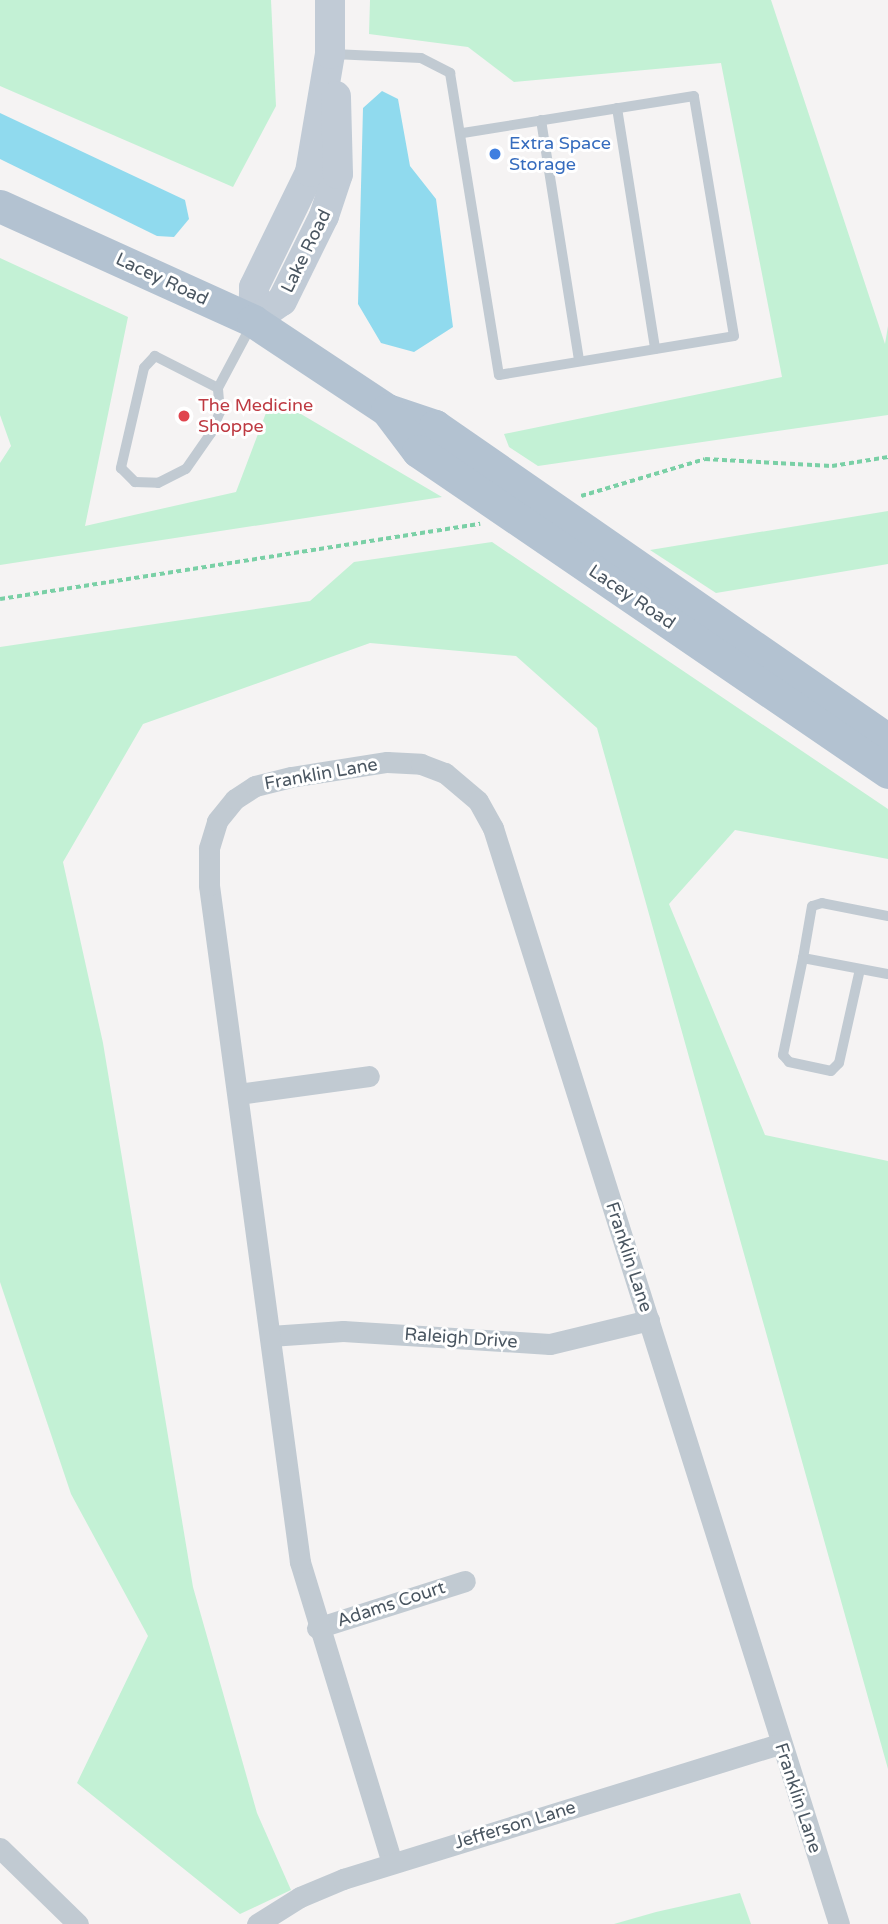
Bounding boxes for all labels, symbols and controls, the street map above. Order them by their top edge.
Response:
place label: Extra Space Storage [509,133,611,176]
marker: Extra Space Storage [487,146,503,162]
street label: Lake Road [277,206,335,296]
street label: Lacey Road [112,248,212,310]
place label: The Medicine Shoppe [198,395,313,438]
marker: The Medicine Shoppe [176,408,192,424]
street label: Lacey Road [585,560,679,634]
street label: Franklin Lane [263,753,379,795]
street label: Franklin Lane [601,1199,657,1315]
street label: Raleigh Drive [404,1323,518,1353]
street label: Adams Court [334,1576,448,1632]
street label: Franklin Lane [770,1740,826,1856]
street label: Jefferson Lane [452,1796,578,1854]

